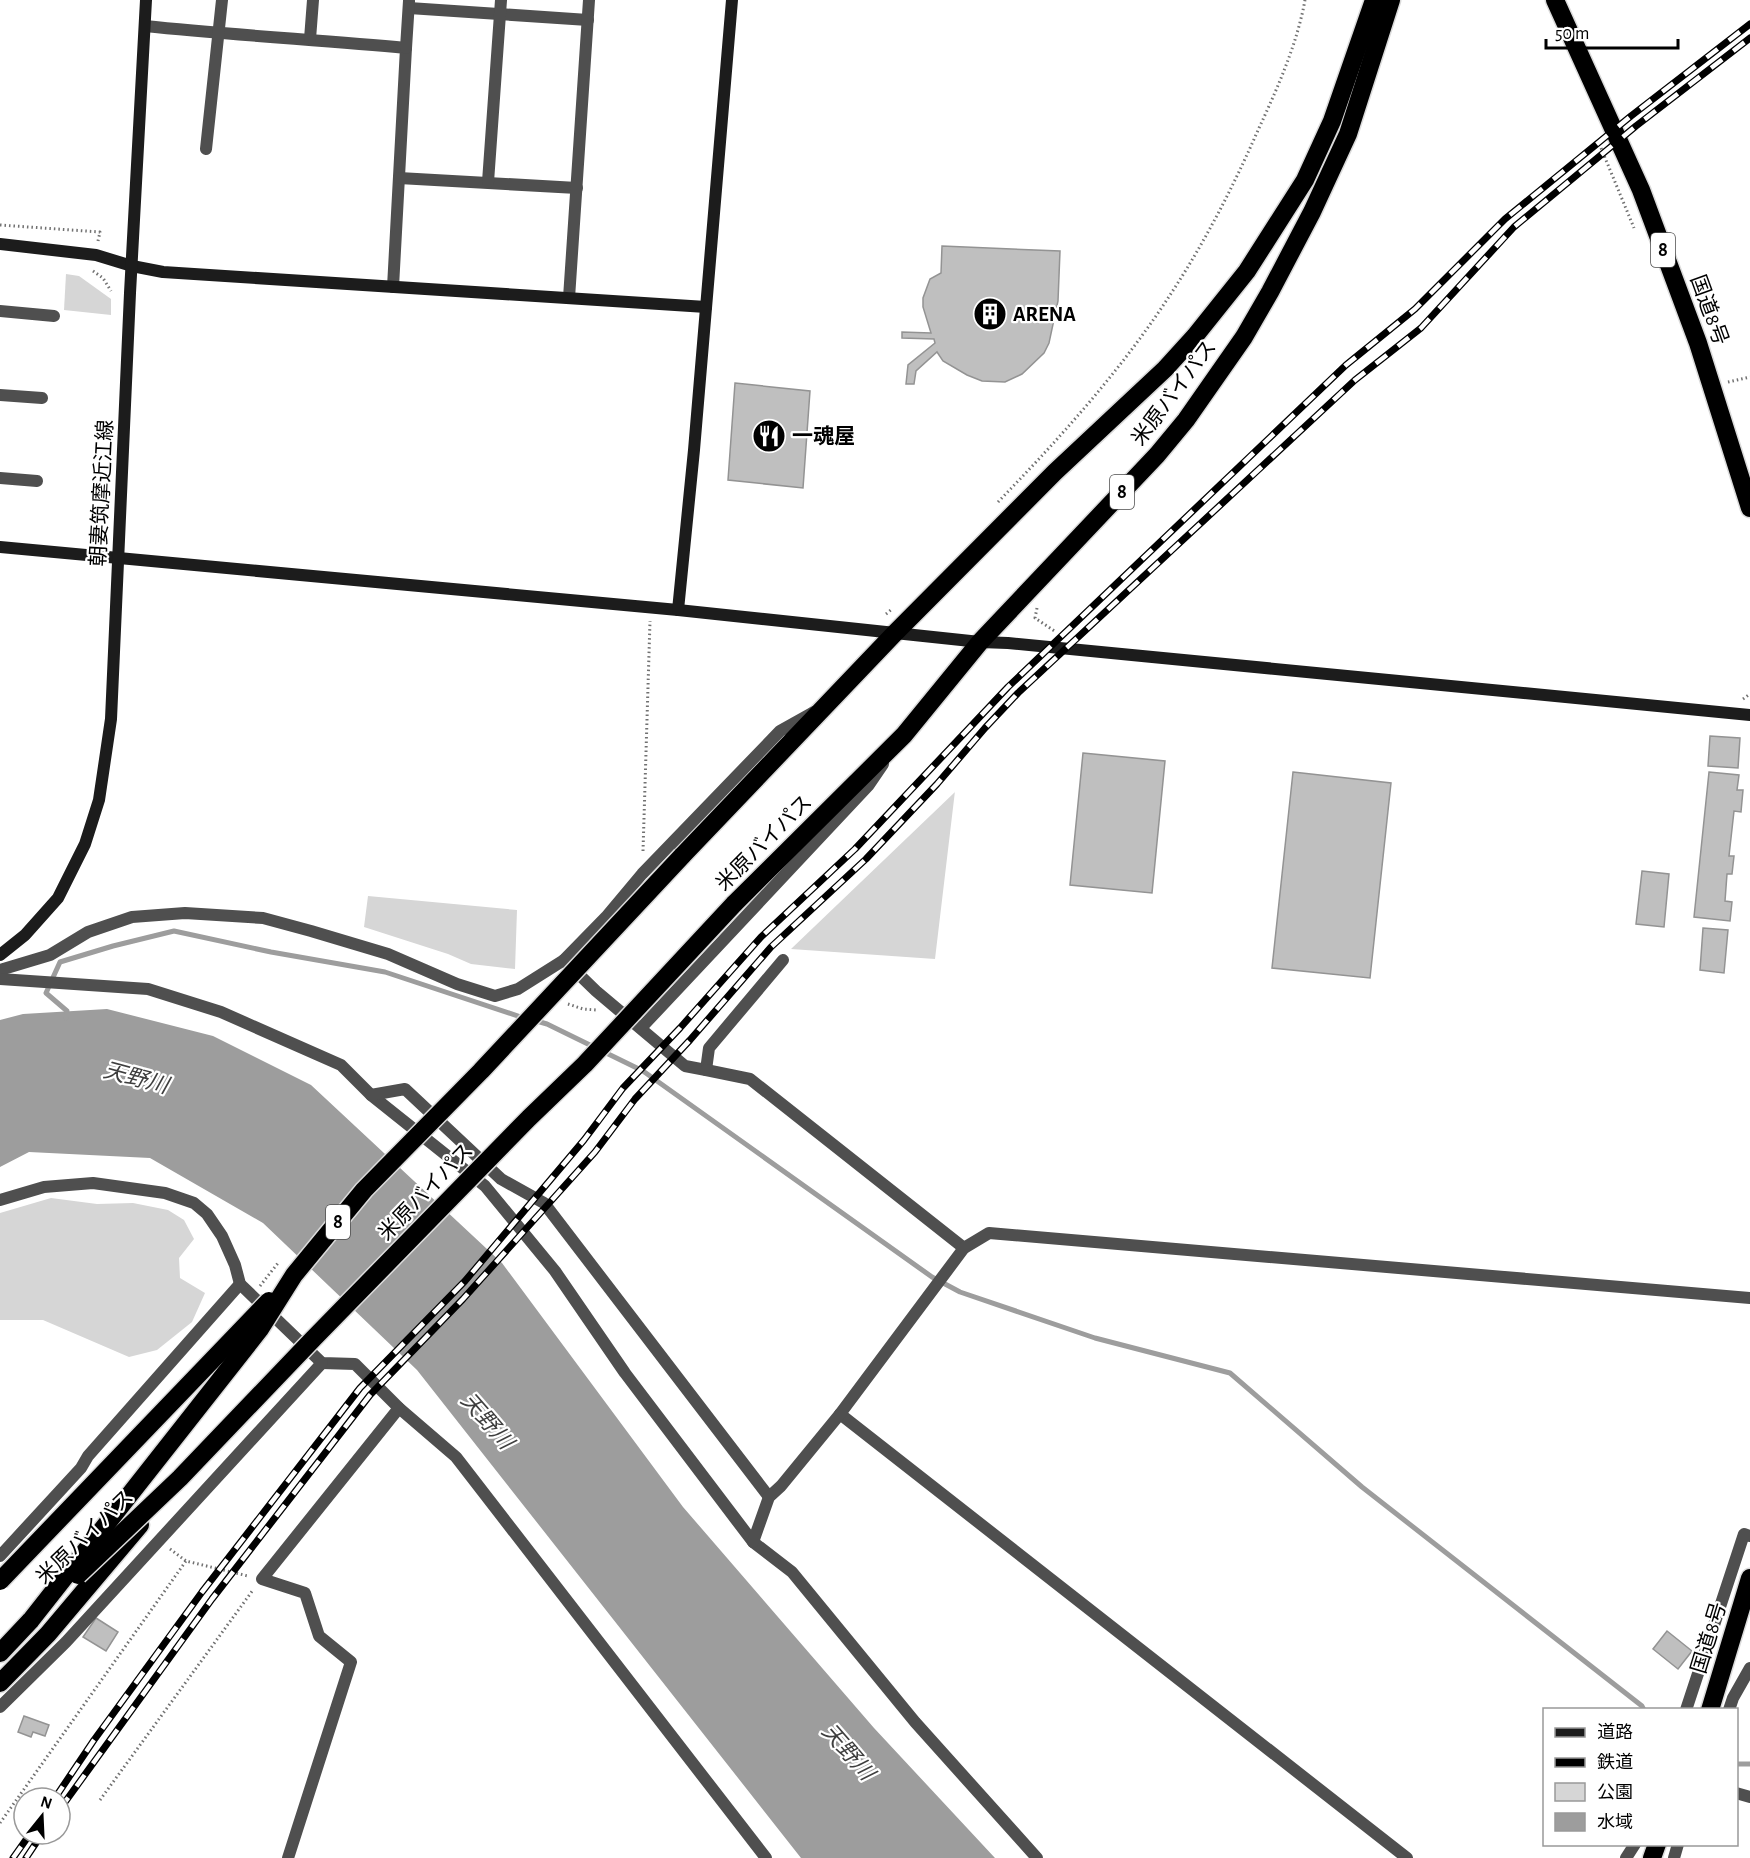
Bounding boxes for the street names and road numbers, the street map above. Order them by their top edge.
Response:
road number: 8 [1651,233,1675,267]
street label: 国道8号 [1687,272,1732,348]
street label: 米原バイパス [1127,336,1220,449]
street label: 朝妻筑摩近江線 [87,419,116,567]
road number: 8 [1110,475,1134,509]
street label: 米原バイパス [711,790,816,895]
street label: 米原バイパス [374,1139,477,1244]
road number: 8 [326,1205,350,1239]
street label: 米原バイパス [32,1485,137,1588]
street label: 国道8号 [1687,1600,1730,1676]

